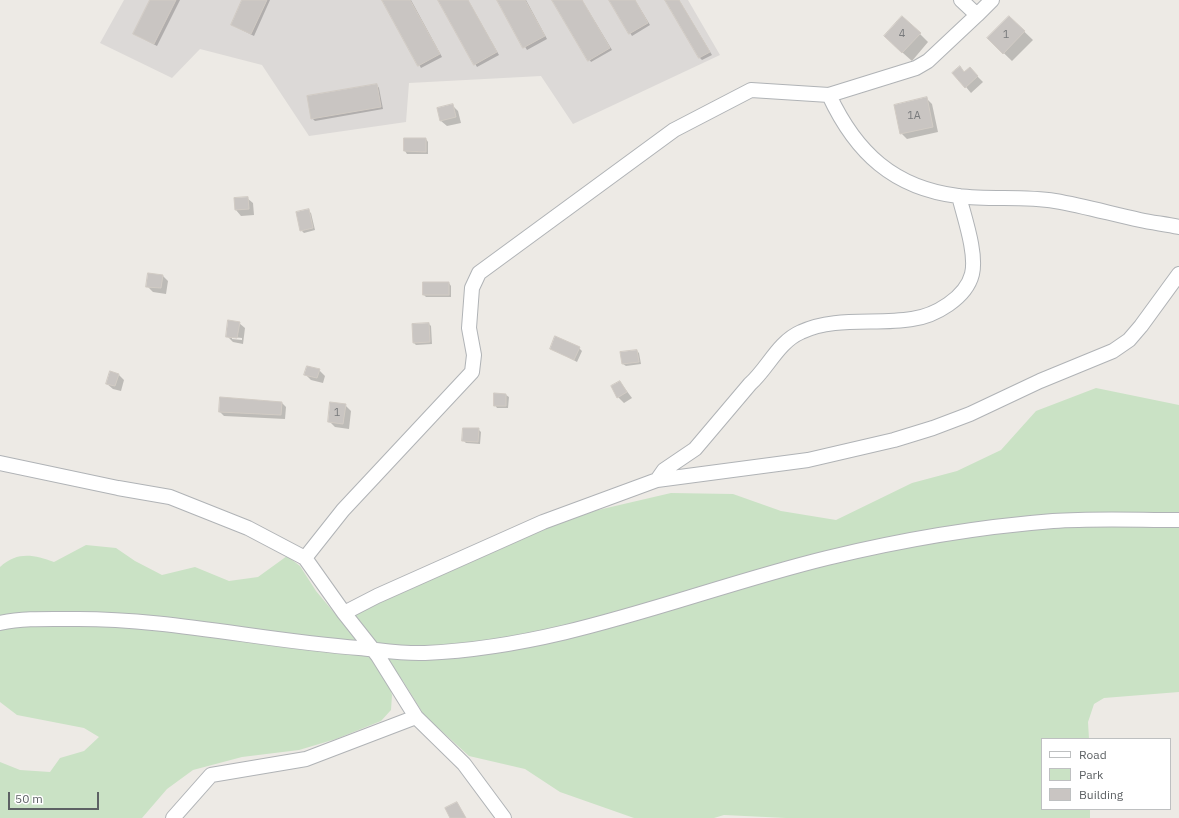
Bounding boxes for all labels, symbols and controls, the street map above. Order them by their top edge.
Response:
house number: 4 [899,27,905,41]
house number: 1 [1003,28,1009,42]
house number: 1А [907,109,921,123]
house number: 1 [334,406,340,420]
legend [1041,738,1171,810]
text: Road [1079,747,1107,762]
text: Park [1079,767,1103,782]
scale bar [10,784,101,810]
text: Building [1079,787,1123,802]
text: 50 m [15,791,43,806]

